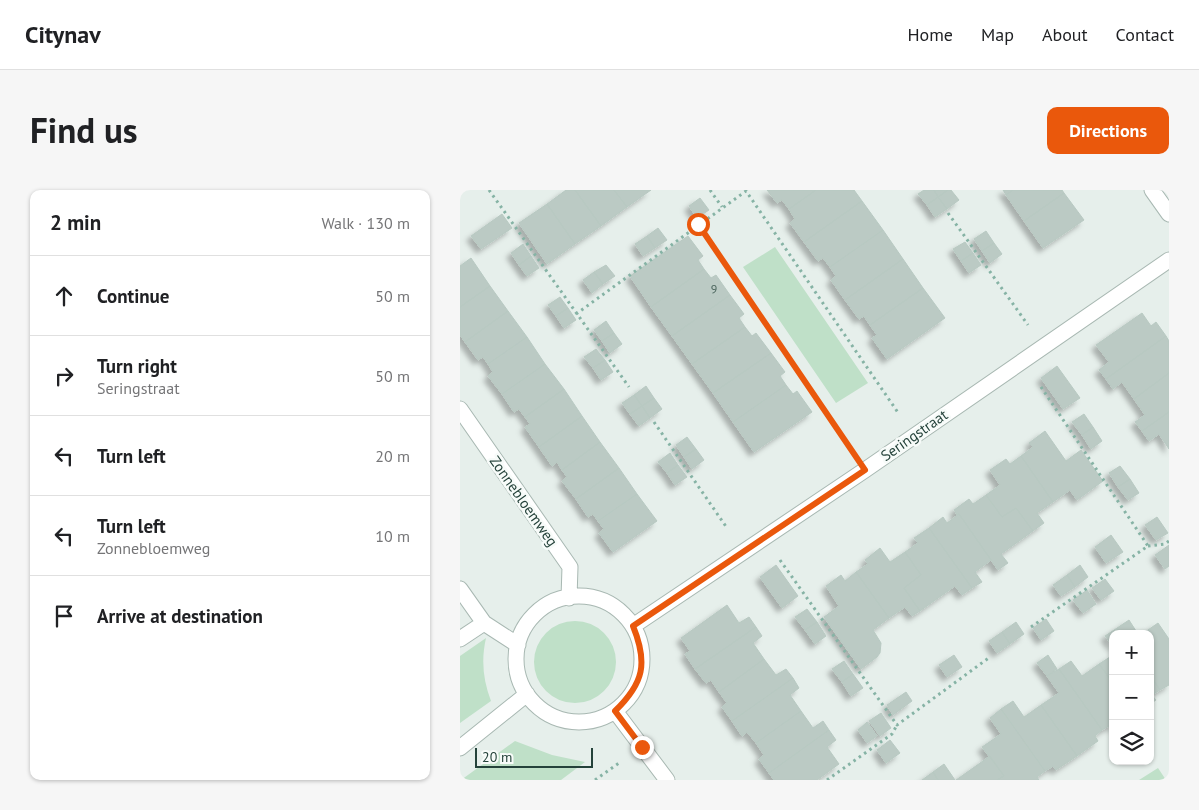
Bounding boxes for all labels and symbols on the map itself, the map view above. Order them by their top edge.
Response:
route start [687,213,710,236]
house number: 9 [711,281,717,296]
street label: Seringstraat [877,405,951,465]
street label: Zonnebloemweg [486,452,562,550]
route end [631,736,654,759]
scale bar [475,745,592,768]

